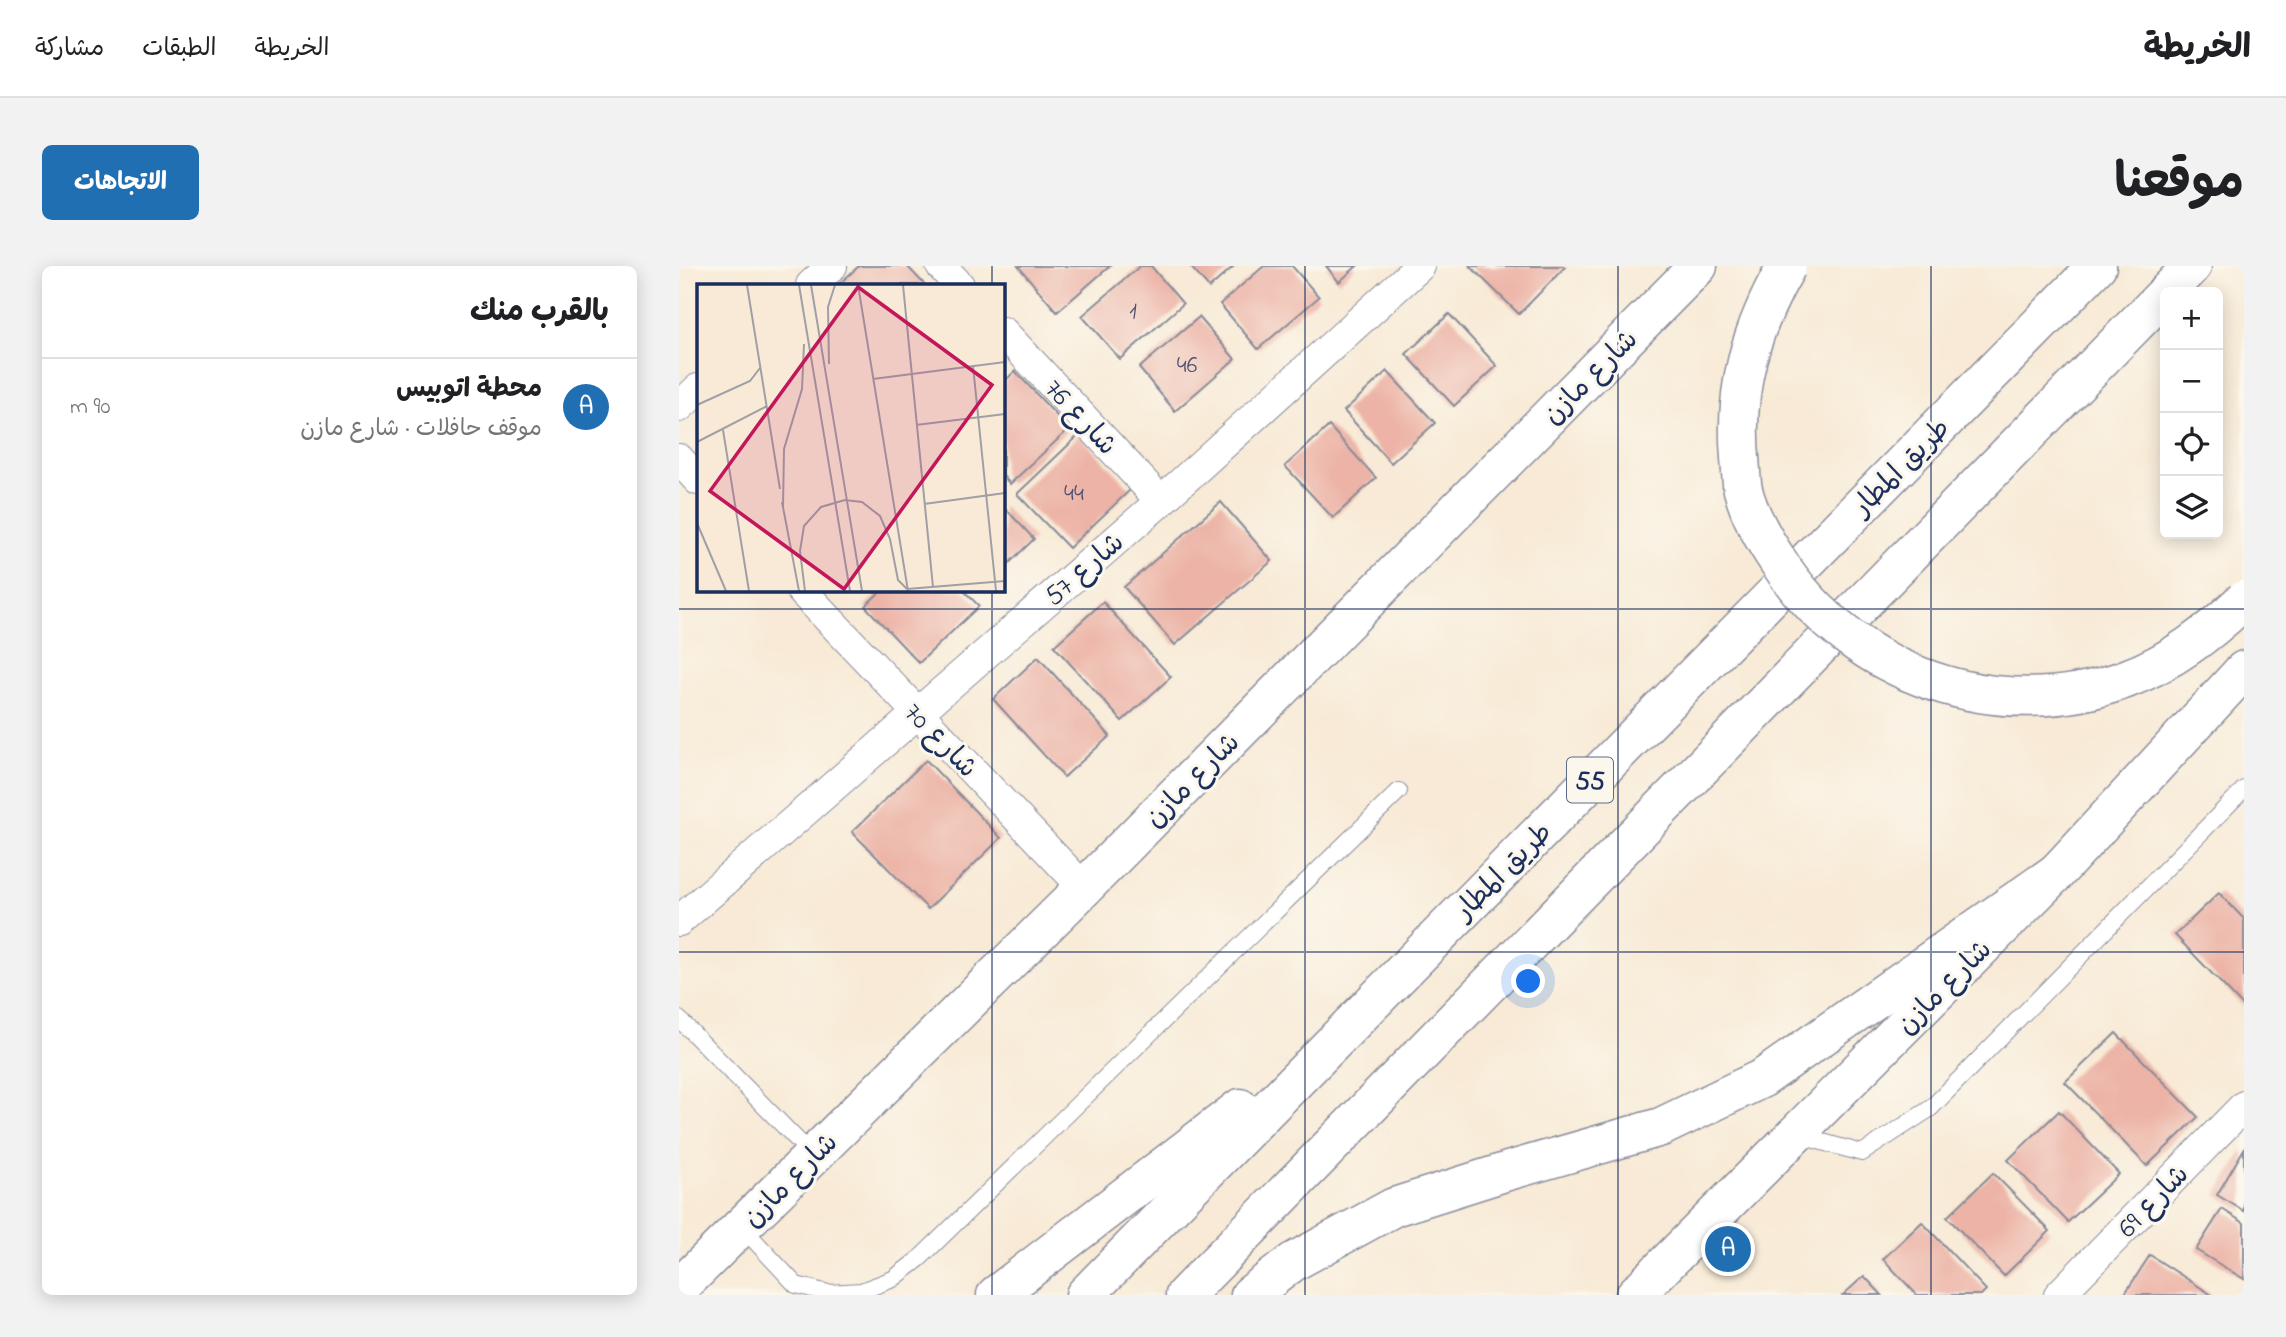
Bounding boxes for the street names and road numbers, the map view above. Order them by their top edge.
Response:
street label: شارع مازن [1534,321,1649,436]
street label: شارع 76 [1033,371,1126,466]
street label: طريق المطار [1843,410,1961,528]
street label: شارع 57 [1036,524,1135,617]
street label: شارع 70 [893,694,986,788]
street label: شارع مازن [1136,724,1251,839]
road number: 55 [1567,758,1613,802]
street label: طريق المطار [1445,814,1563,932]
street label: شارع مازن [1888,931,2003,1046]
street label: شارع مازن [734,1124,849,1239]
street label: شارع 69 [2109,1156,2200,1248]

